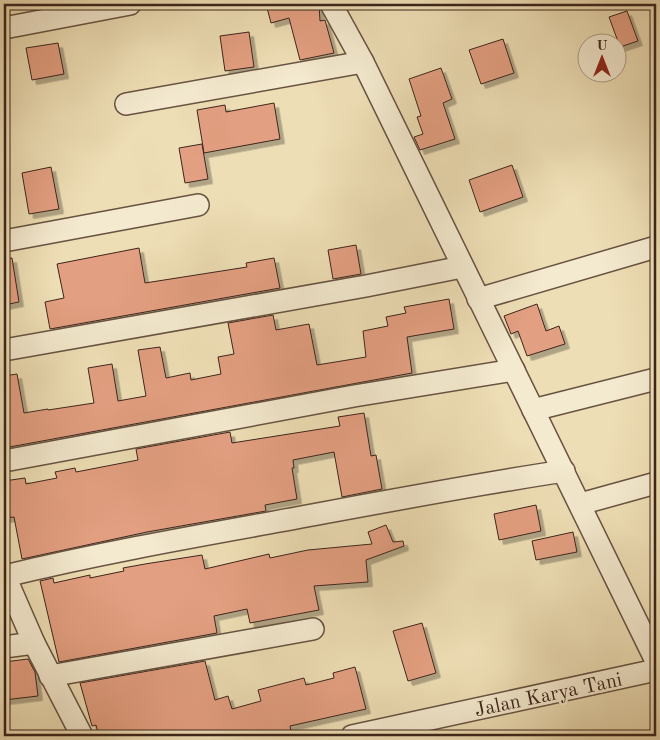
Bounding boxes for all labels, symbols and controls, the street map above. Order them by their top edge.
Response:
north arrow [578,32,628,82]
text: U [596,39,608,53]
street label: Jalan Karya Tani [473,671,624,721]

